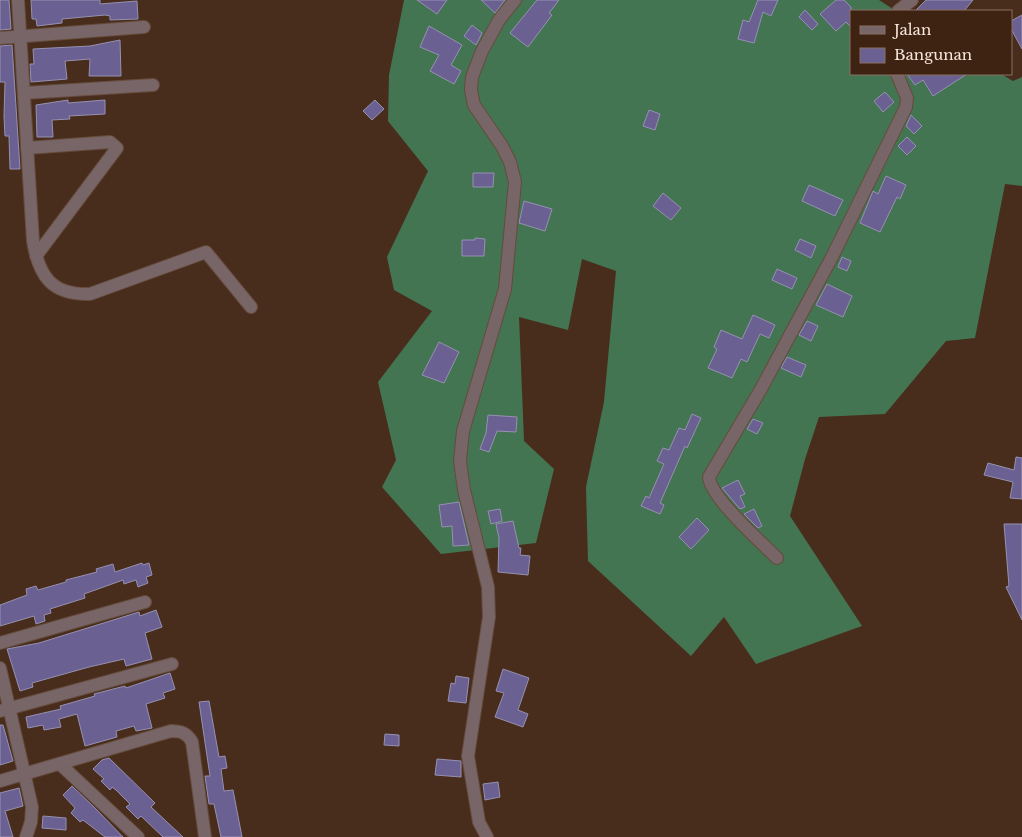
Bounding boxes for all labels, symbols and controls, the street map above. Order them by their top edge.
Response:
legend [850,10,1012,75]
text: Jalan [892,20,931,39]
text: Bangunan [894,45,972,64]

